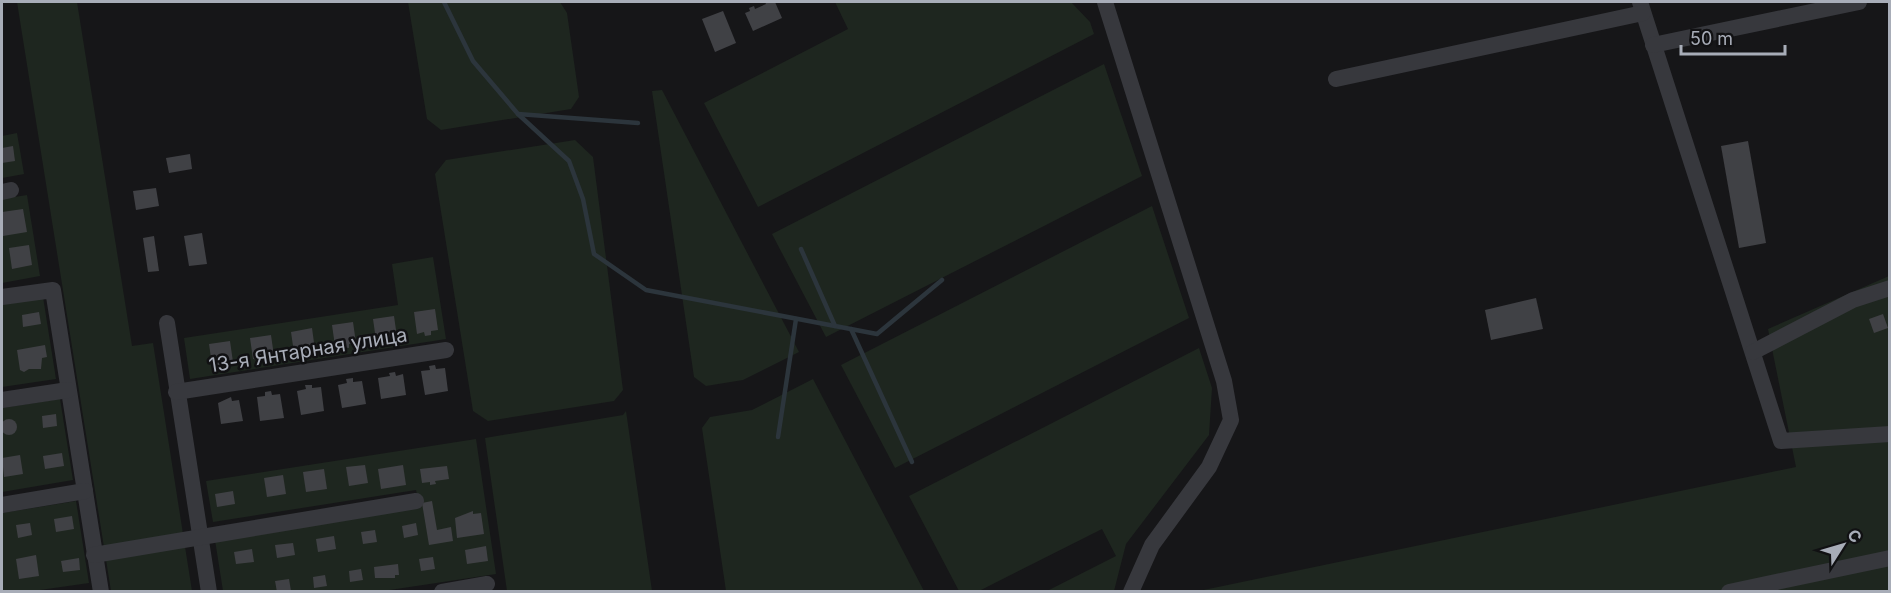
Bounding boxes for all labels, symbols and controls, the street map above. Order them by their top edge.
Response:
scale bar [1681,18,1784,56]
text: 50 m [1690,28,1733,49]
street label: 13-я Янтарная улица [207,322,409,378]
north arrow [1813,515,1873,575]
text: С [1843,525,1867,547]

